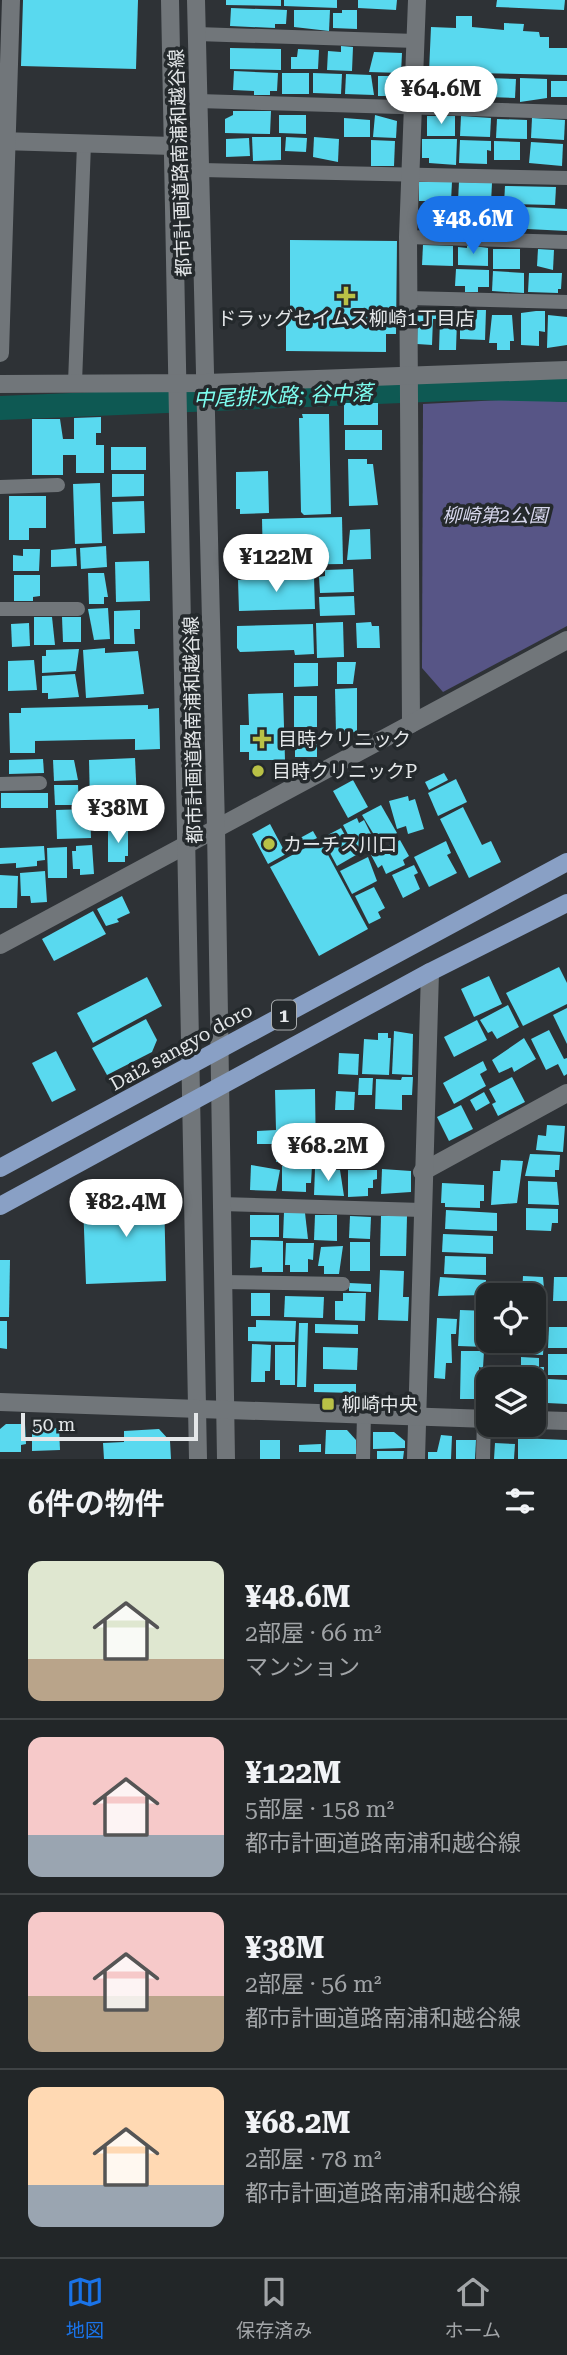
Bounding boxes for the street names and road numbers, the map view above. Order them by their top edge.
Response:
street label: 都市計画道路南浦和越谷線 [165,49,195,277]
street label: 都市計画道路南浦和越谷線 [180,616,206,844]
street label: Dai2 sangyo doro [106,998,256,1096]
road number: 1 [272,1000,296,1030]

